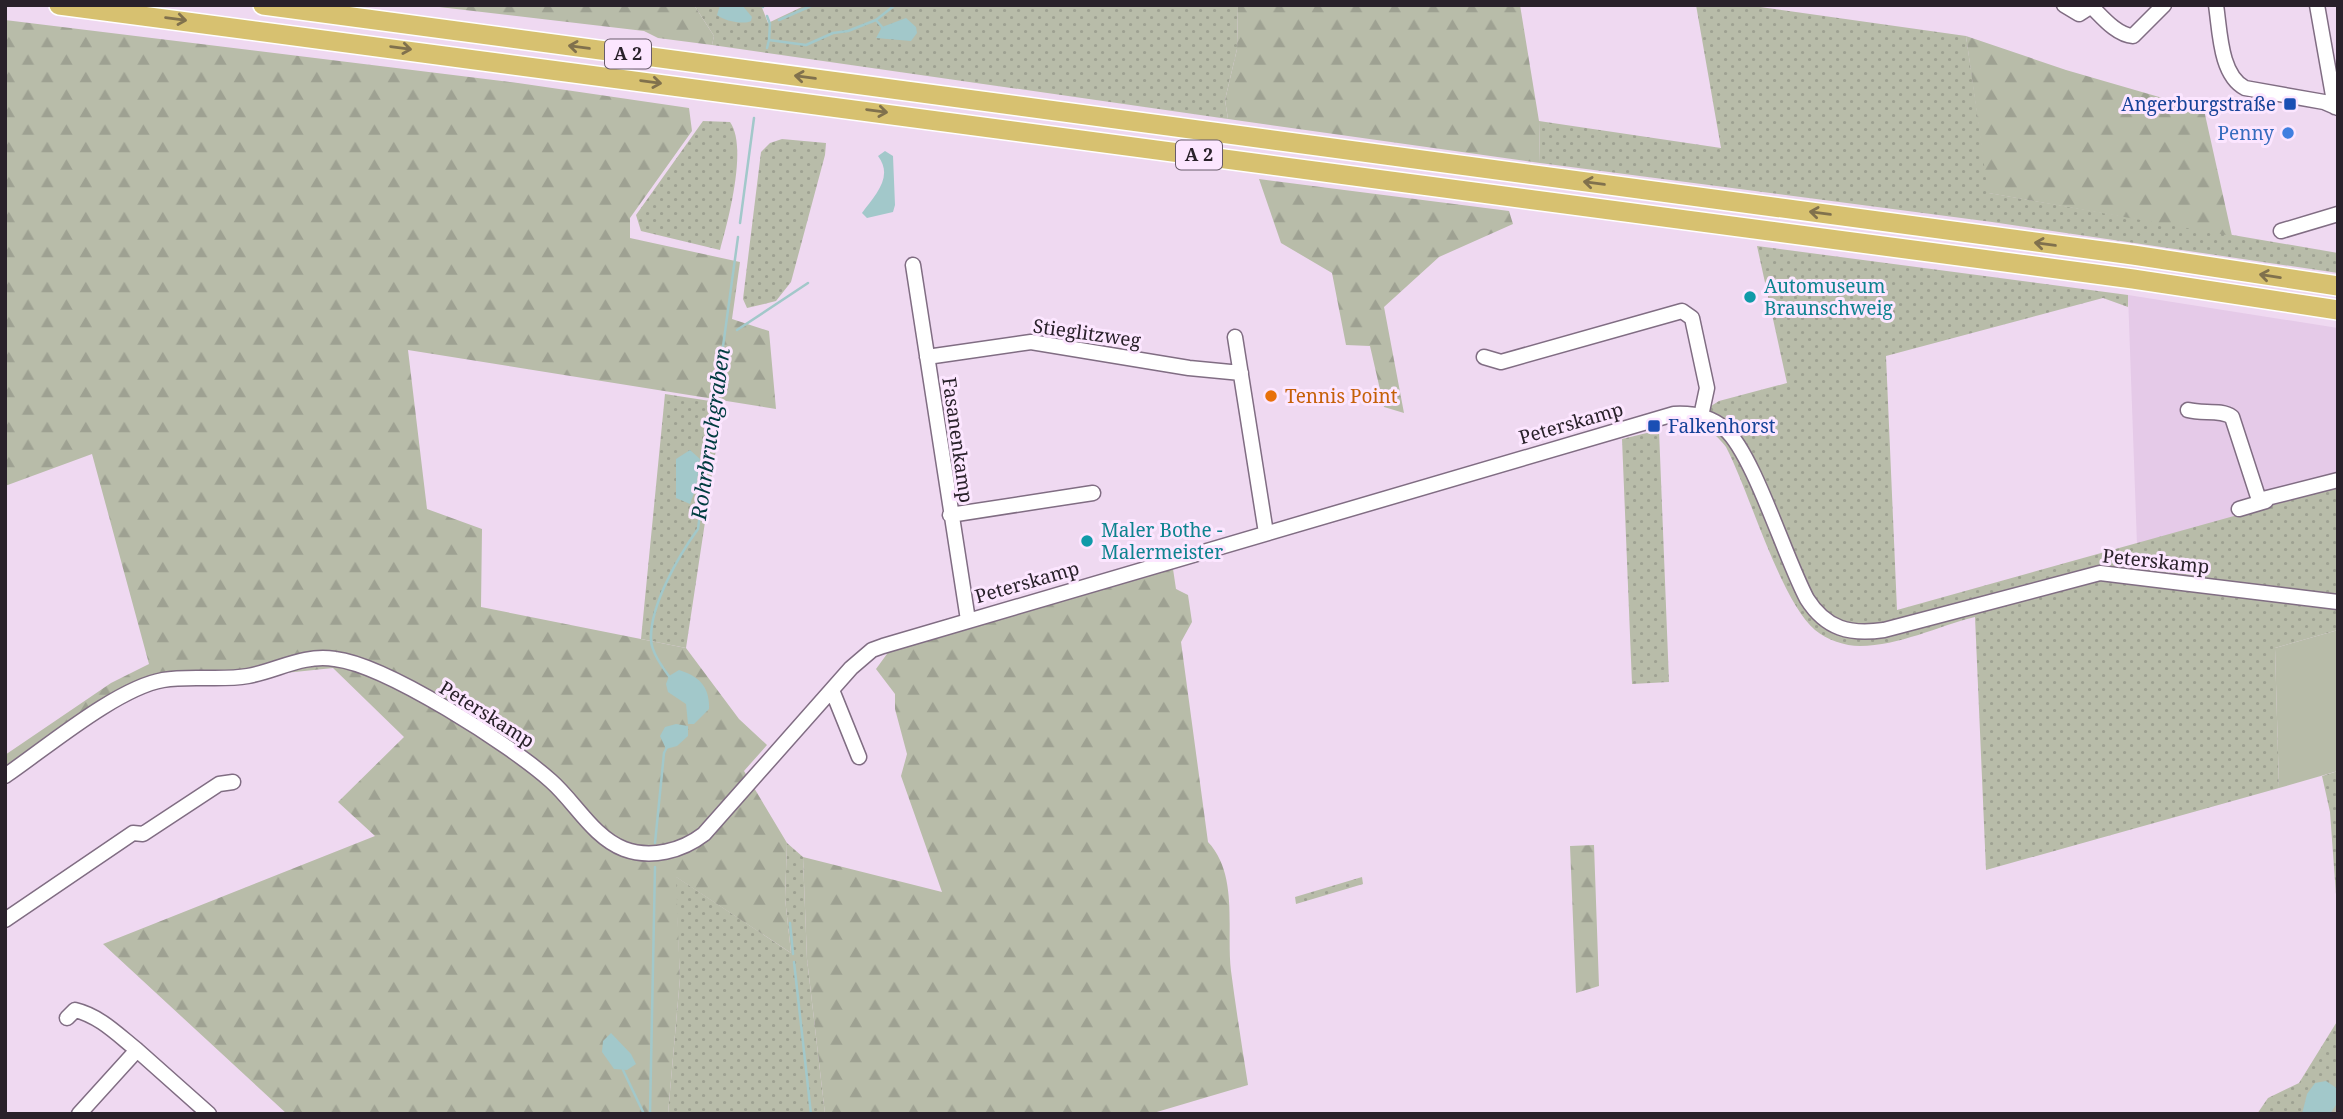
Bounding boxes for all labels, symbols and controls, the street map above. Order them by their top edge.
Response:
one-way arrow [164,13,186,26]
road number: A 2 [605,40,651,68]
one-way arrow [568,41,591,54]
one-way arrow [389,42,412,55]
one-way arrow [794,71,817,84]
one-way arrow [639,75,662,88]
place label: Angerburgstraße [2121,91,2276,117]
marker: Angerburgstraße [2282,96,2298,112]
one-way arrow [865,105,887,118]
place label: Penny [2217,120,2274,146]
marker: Penny [2280,125,2296,141]
road number: A 2 [1176,140,1222,170]
one-way arrow [1583,176,1606,189]
one-way arrow [1809,207,1831,220]
one-way arrow [2034,237,2057,250]
one-way arrow [2259,269,2282,282]
place label: Automuseum Braunschweig [1764,273,1893,321]
marker: Automuseum Braunschweig [1742,289,1758,305]
street label: Stieglitzweg [1031,313,1143,353]
water label: Rohrbruchgraben [684,346,736,523]
street label: Fasanenkamp [936,376,980,504]
place label: Tennis Point [1285,383,1398,409]
marker: Tennis Point [1263,388,1279,404]
street label: Peterskamp [1516,396,1626,450]
place label: Falkenhorst [1668,413,1776,439]
marker: Falkenhorst [1646,418,1662,434]
place label: Maler Bothe - Malermeister [1101,517,1223,565]
marker: Maler Bothe - Malermeister [1079,533,1095,549]
street label: Peterskamp [2101,542,2211,580]
street label: Peterskamp [972,555,1082,609]
street label: Peterskamp [435,675,539,753]

